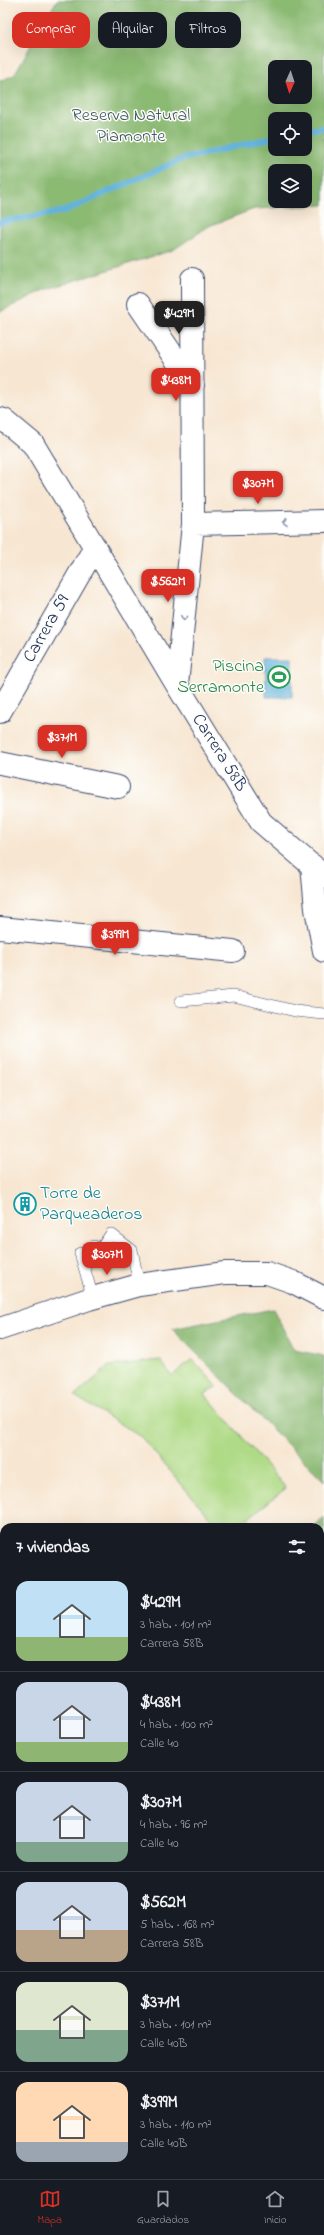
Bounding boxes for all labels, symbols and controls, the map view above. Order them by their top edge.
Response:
chip: Comprar [12,12,90,48]
chip: Alquilar [98,12,167,48]
chip: Filtros [175,12,241,48]
north arrow [268,60,312,104]
map controls [268,60,312,208]
park label: Reserva Natural Piamonte [72,103,190,150]
button: locate [268,112,312,156]
button: layers [268,164,312,208]
pin: $429M [151,301,207,335]
text: $429M [163,304,195,323]
pin: $438M [148,368,204,402]
text: $438M [160,371,192,390]
pin: $307M [230,471,286,505]
text: $307M [242,474,274,493]
one-way arrow [282,518,288,526]
pin: $562M [140,569,196,603]
text: $562M [150,572,186,591]
street label: Carrera 59 [17,590,77,668]
one-way arrow [180,615,189,621]
place label: Piscina Serramonte [177,654,265,701]
sports icon: Piscina Serramonte [266,664,292,690]
street label: Carrera 58B [185,709,253,797]
pin: $371M [34,725,90,759]
text: $371M [47,728,77,747]
pin: $399M [87,922,143,956]
text: $399M [101,925,129,944]
place label: Torre de Parqueaderos [40,1181,142,1228]
building icon: Torre de Parqueaderos [12,1191,38,1217]
pin: $307M [79,1242,135,1276]
text: $307M [91,1245,123,1264]
text: 7 viviendas [16,1535,90,1560]
icon: filters [286,1536,308,1558]
text: $429M [140,1590,181,1615]
icon: home [48,1597,96,1645]
text: 3 hab. · 101 m² [140,1615,212,1634]
text: Carrera 58B [140,1634,203,1653]
text: $438M [140,1690,181,1715]
icon: home [48,1698,96,1746]
text: 4 hab. · 100 m² [140,1715,213,1734]
text: Calle 40 [140,1734,179,1753]
text: $307M [140,1790,182,1815]
icon: home [48,1798,96,1846]
text: 4 hab. · 96 m² [140,1815,207,1834]
text: Calle 40 [140,1834,179,1853]
text: $562M [140,1890,186,1915]
icon: home [48,1898,96,1946]
text: 5 hab. · 168 m² [140,1915,215,1934]
text: Carrera 58B [140,1934,203,1953]
text: $371M [140,1990,180,2015]
icon: home [48,1998,96,2046]
text: 3 hab. · 101 m² [140,2015,212,2034]
text: Calle 40B [140,2034,187,2053]
text: $399M [140,2090,178,2115]
icon: home [48,2098,96,2146]
text: 3 hab. · 110 m² [140,2115,212,2134]
text: Calle 40B [140,2134,187,2153]
tab: Mapa [37,2188,62,2228]
tab: Guardados [137,2188,189,2228]
tab: Inicio [264,2188,287,2228]

